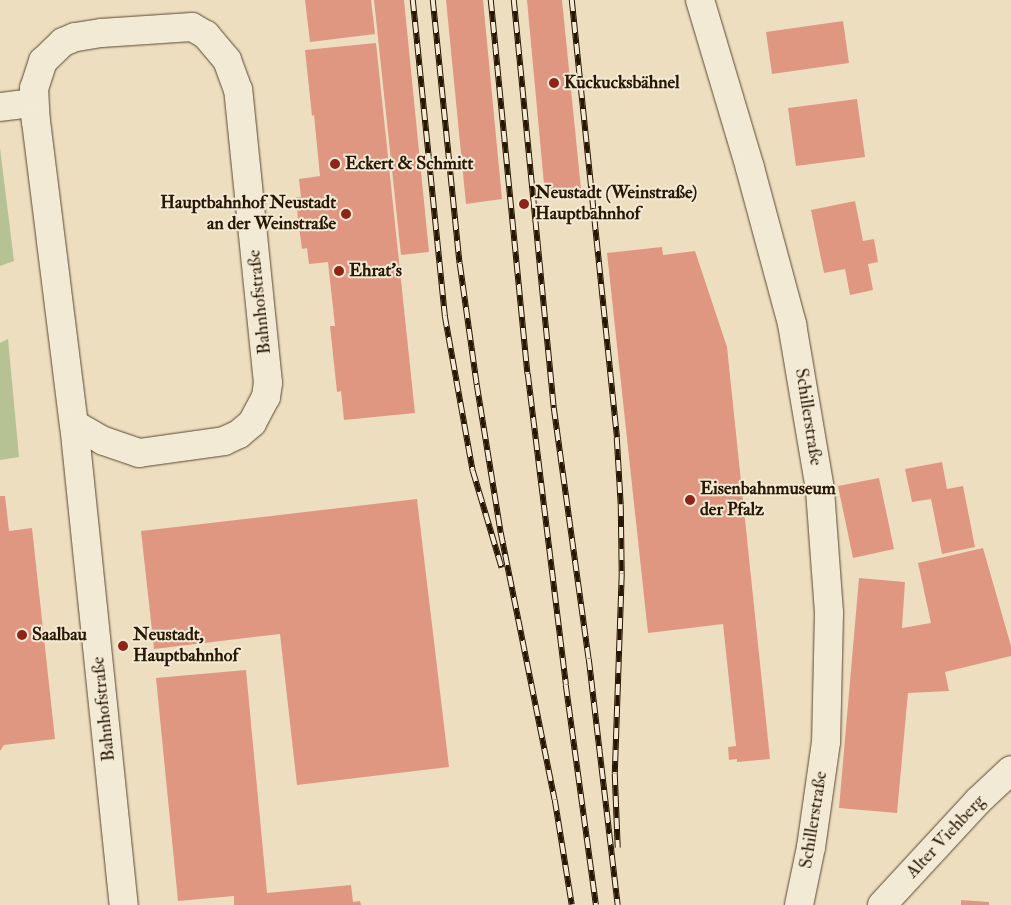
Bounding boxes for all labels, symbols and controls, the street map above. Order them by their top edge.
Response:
place label: Kuckucksbähnel [564,72,680,94]
marker: Kuckucksbähnel [548,77,560,89]
place label: Eckert & Schmitt [345,153,473,175]
marker: Eckert & Schmitt [329,158,341,170]
place label: Neustadt (Weinstraße) Hauptbahnhof [535,183,697,225]
place label: Hauptbahnhof Neustadt an der Weinstraße [160,193,336,235]
marker: Neustadt (Weinstraße) Hauptbahnhof [517,197,531,211]
marker: Hauptbahnhof Neustadt an der Weinstraße [340,208,352,220]
street label: Bahnhofstraße [244,249,276,355]
place label: Ehrat's [349,260,402,282]
marker: Ehrat's [333,265,345,277]
street label: Schillerstraße [790,367,826,467]
place label: Eisenbahnmuseum der Pfalz [700,479,836,522]
marker: Eisenbahnmuseum der Pfalz [684,494,696,506]
place label: Saalbau [32,624,87,646]
place label: Neustadt, Hauptbahnhof [133,625,238,668]
marker: Saalbau [16,629,28,641]
marker: Neustadt, Hauptbahnhof [117,640,129,652]
street label: Bahnhofstraße [88,656,120,762]
street label: Schillerstraße [796,770,832,870]
street label: Alter Viehberg [902,791,990,883]

